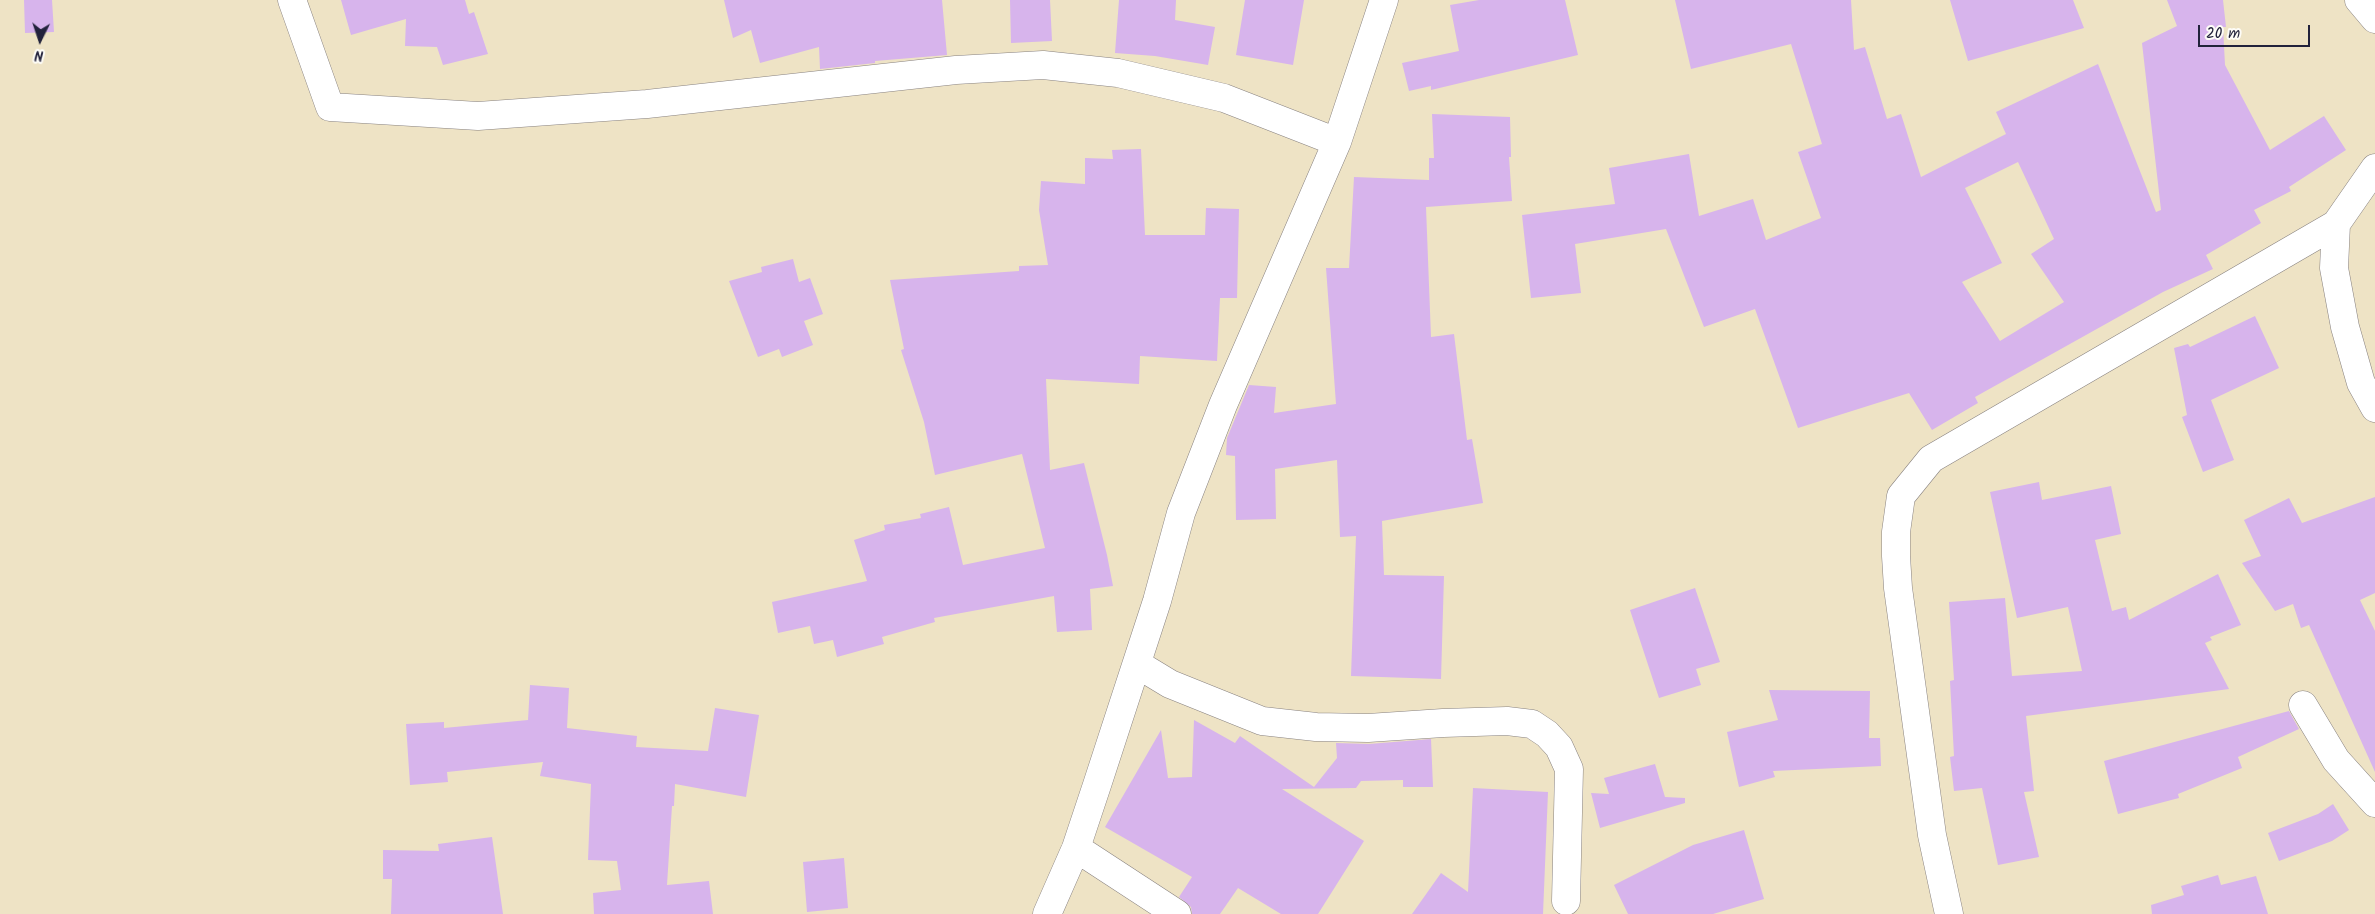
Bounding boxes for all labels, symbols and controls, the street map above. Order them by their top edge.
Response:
north arrow [15,15,65,65]
scale bar [2200,15,2312,47]
text: 20 m [2206,22,2240,46]
text: N [34,44,44,66]

